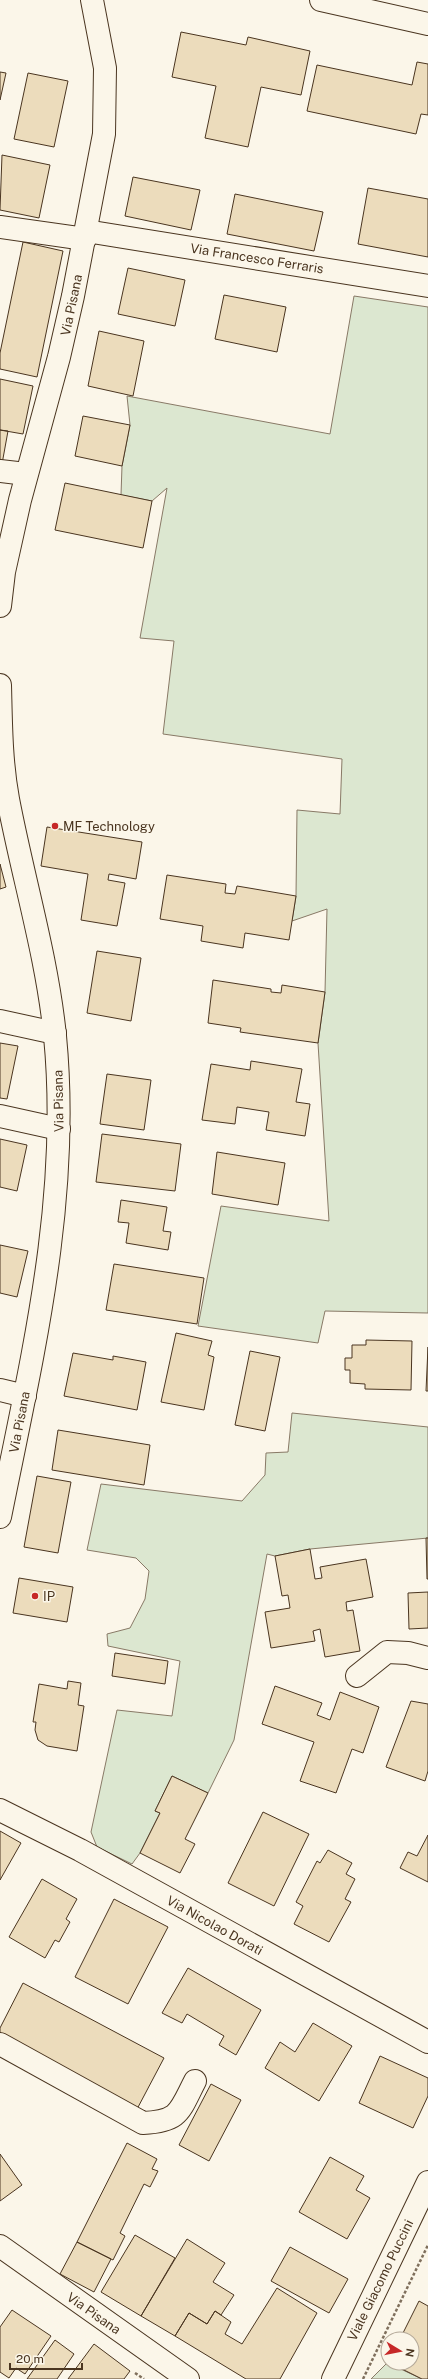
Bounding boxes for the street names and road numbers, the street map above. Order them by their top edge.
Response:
street label: Via Francesco Ferraris [189,241,325,276]
street label: Via Pisana [58,273,85,337]
street label: Via Pisana [50,1070,67,1132]
street label: Via Pisana [6,1390,33,1454]
street label: Via Nicolao Dorati [164,1893,265,1958]
street label: Viale Giacomo Puccini [345,2217,416,2343]
street label: Via Pisana [64,2289,124,2337]

